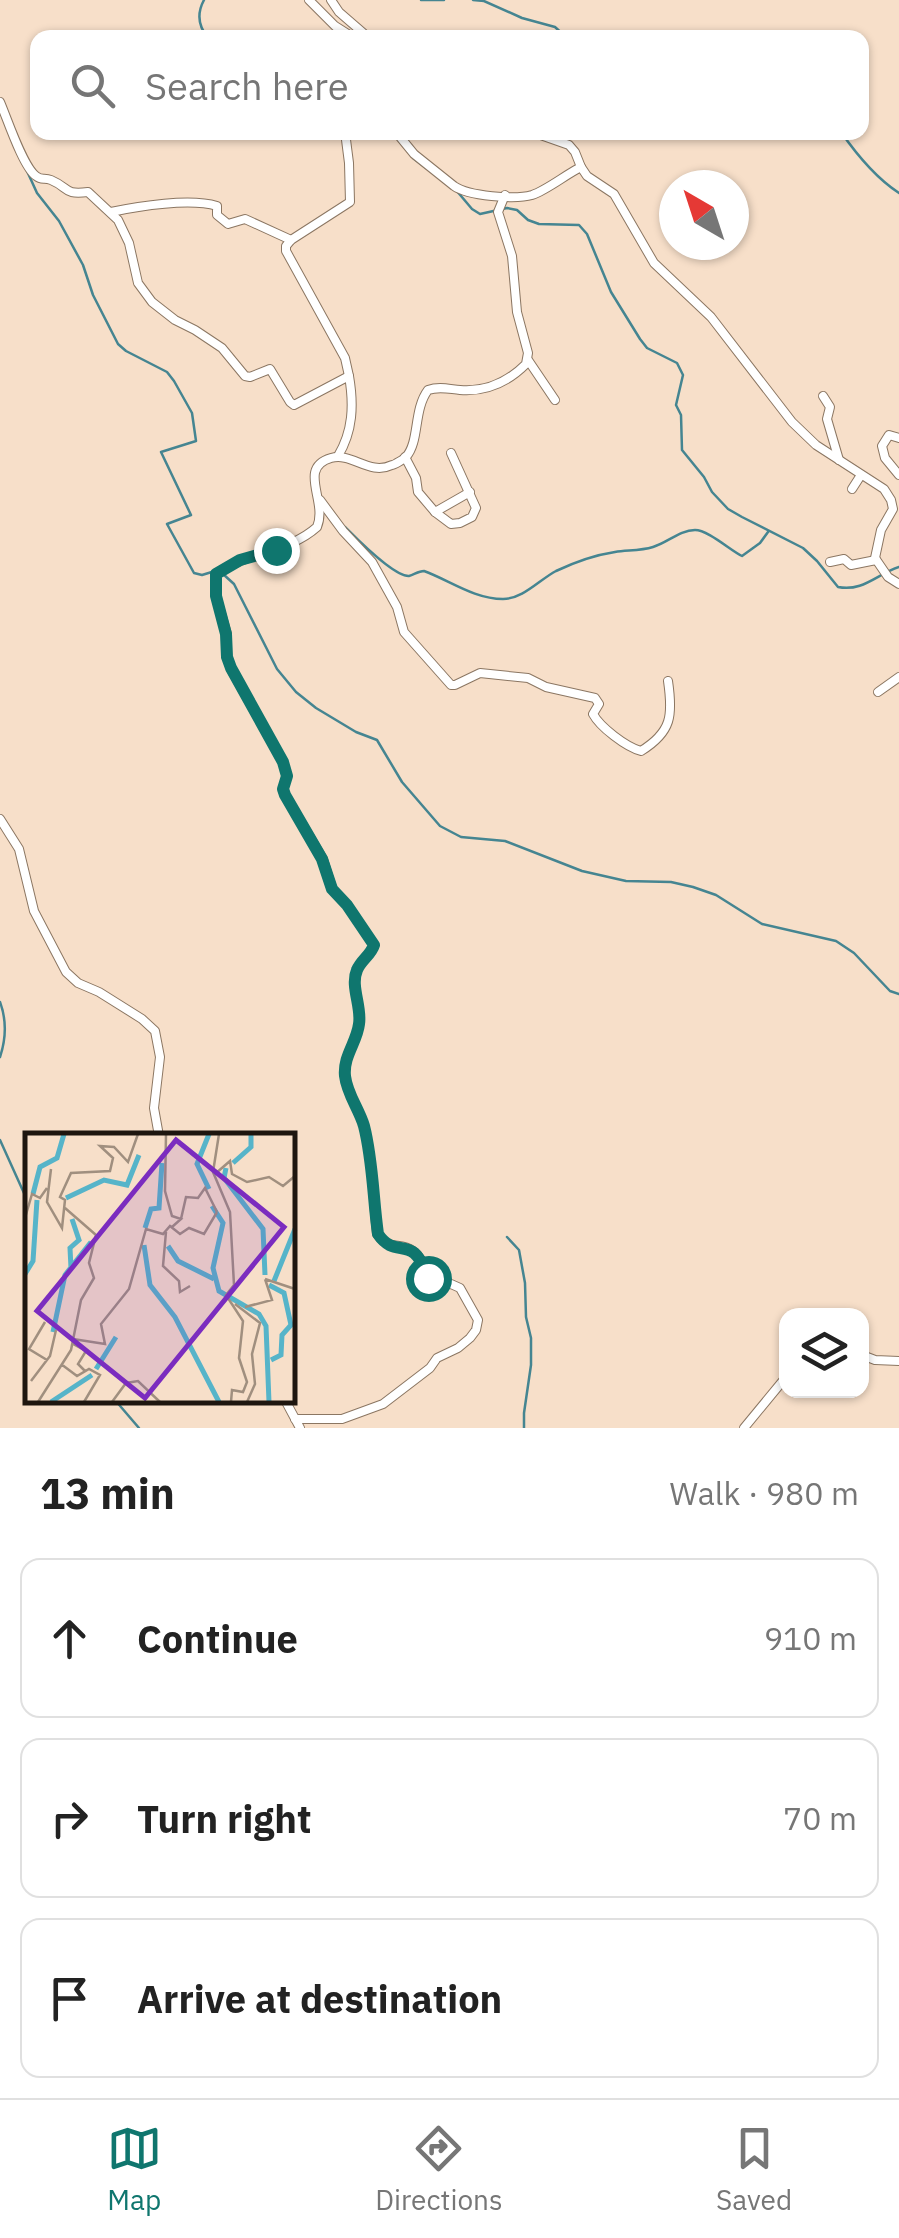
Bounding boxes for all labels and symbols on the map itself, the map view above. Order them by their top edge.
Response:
north arrow [659,170,749,260]
route end [254,528,300,574]
inset map [25,1133,295,1403]
route start [406,1256,452,1302]

